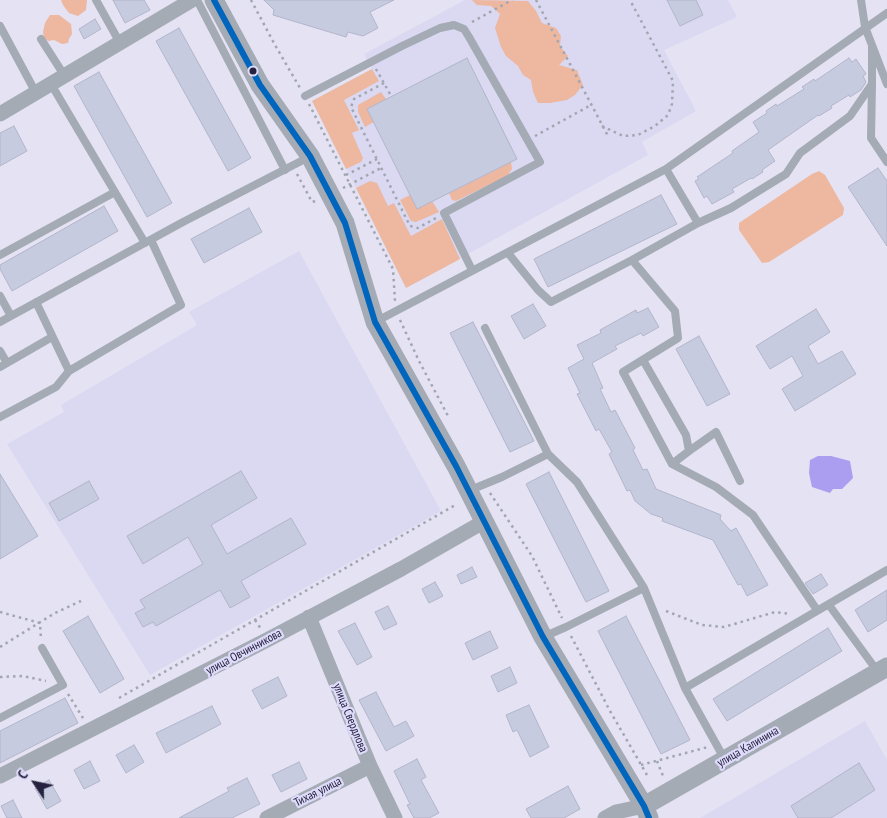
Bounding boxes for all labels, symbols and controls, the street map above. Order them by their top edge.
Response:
unlabelled marker [248,66,258,76]
street label: улица Овчинникова [204,626,284,678]
street label: улица Свердлова [330,682,370,754]
street label: улица Калинина [715,724,781,770]
north arrow [10,758,60,808]
text: С [13,767,32,782]
street label: Тихая улица [292,774,344,810]

